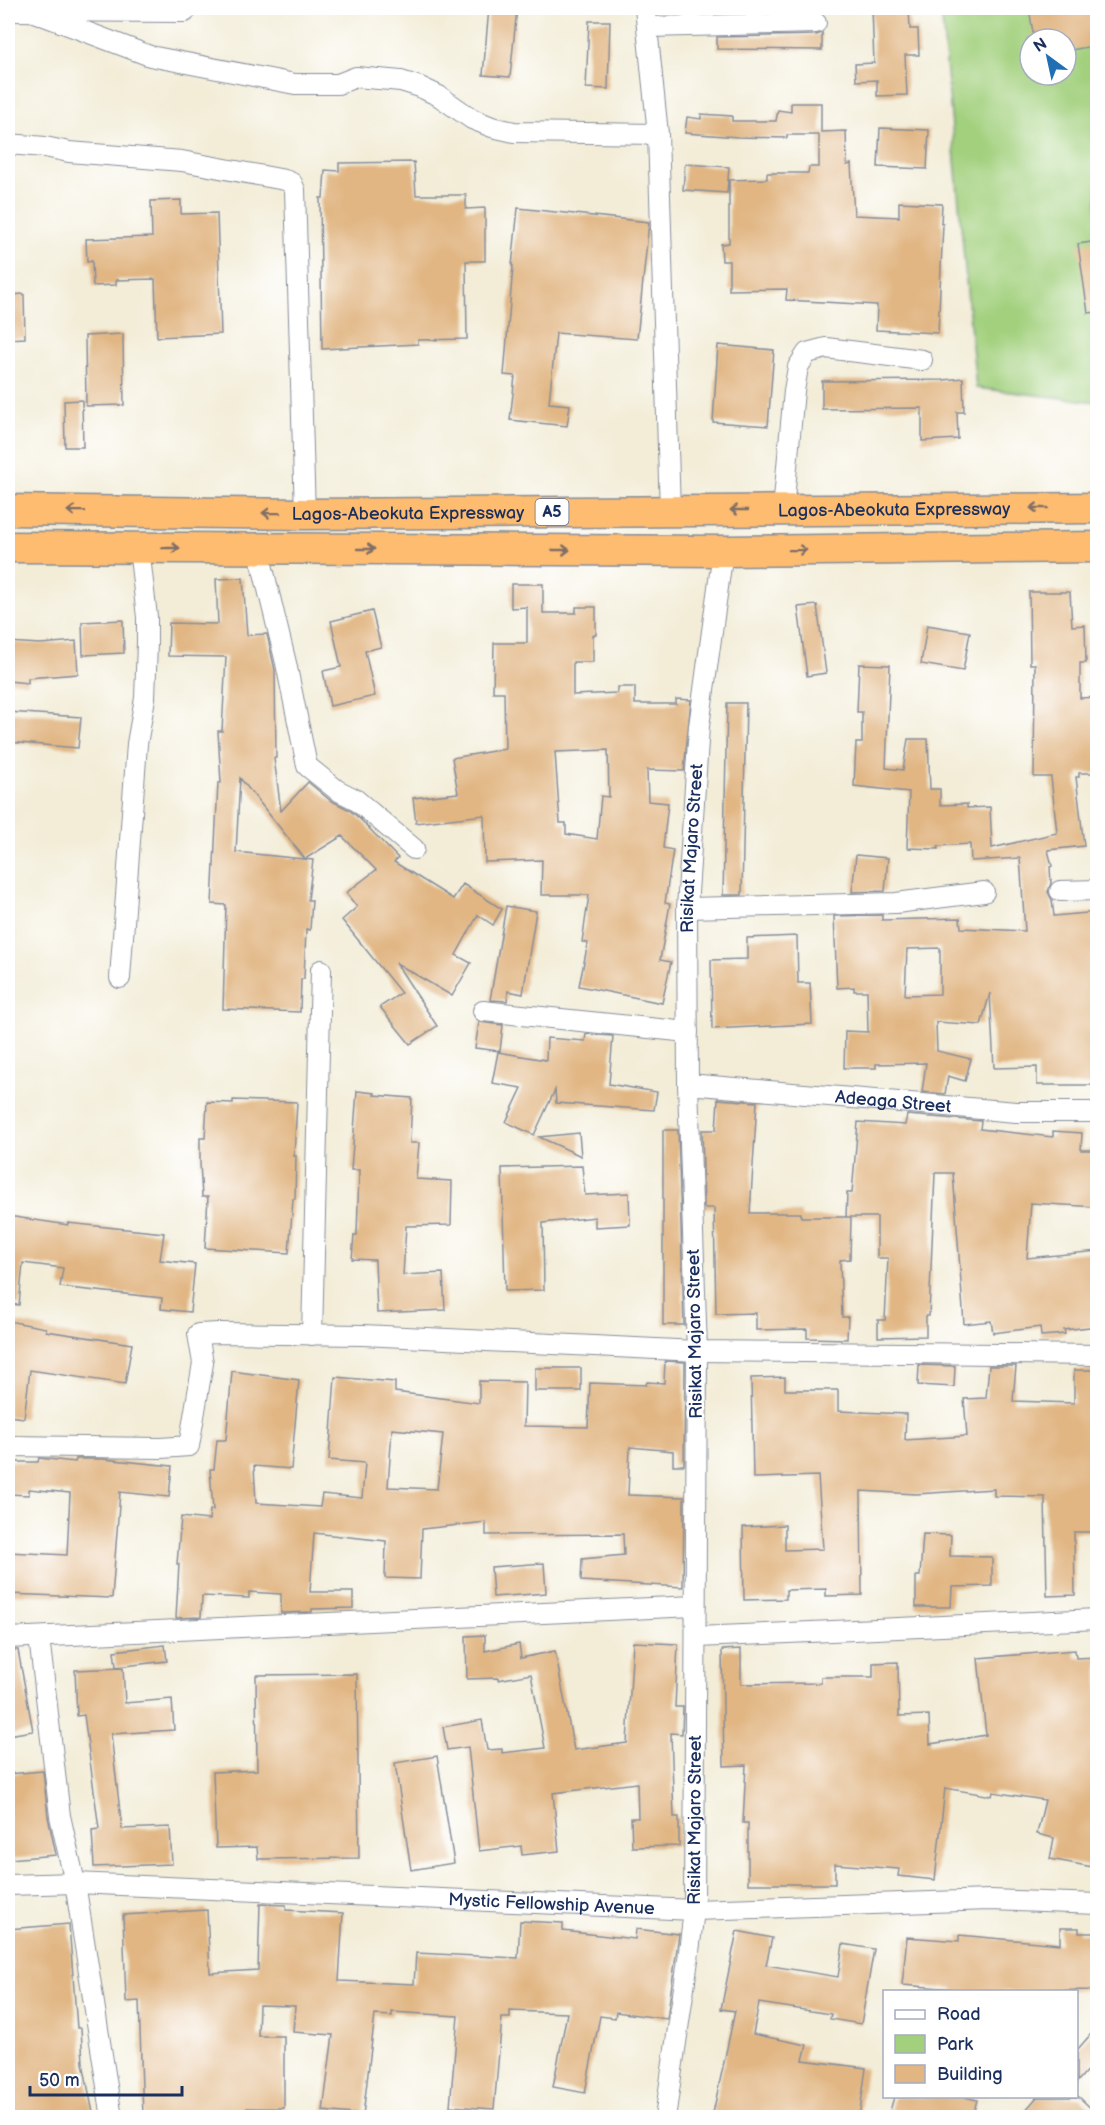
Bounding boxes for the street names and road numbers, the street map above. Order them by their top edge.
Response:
street label: Lagos-Abeokuta Expressway [778,498,1011,521]
road number: A5 [536,499,568,525]
street label: Lagos-Abeokuta Expressway [292,502,525,525]
street label: Risikat Majaro Street [676,762,707,933]
street label: Adeaga Street [834,1086,953,1117]
street label: Risikat Majaro Street [683,1249,707,1419]
street label: Risikat Majaro Street [684,1735,705,1905]
street label: Mystic Fellowship Avenue [448,1889,655,1919]

